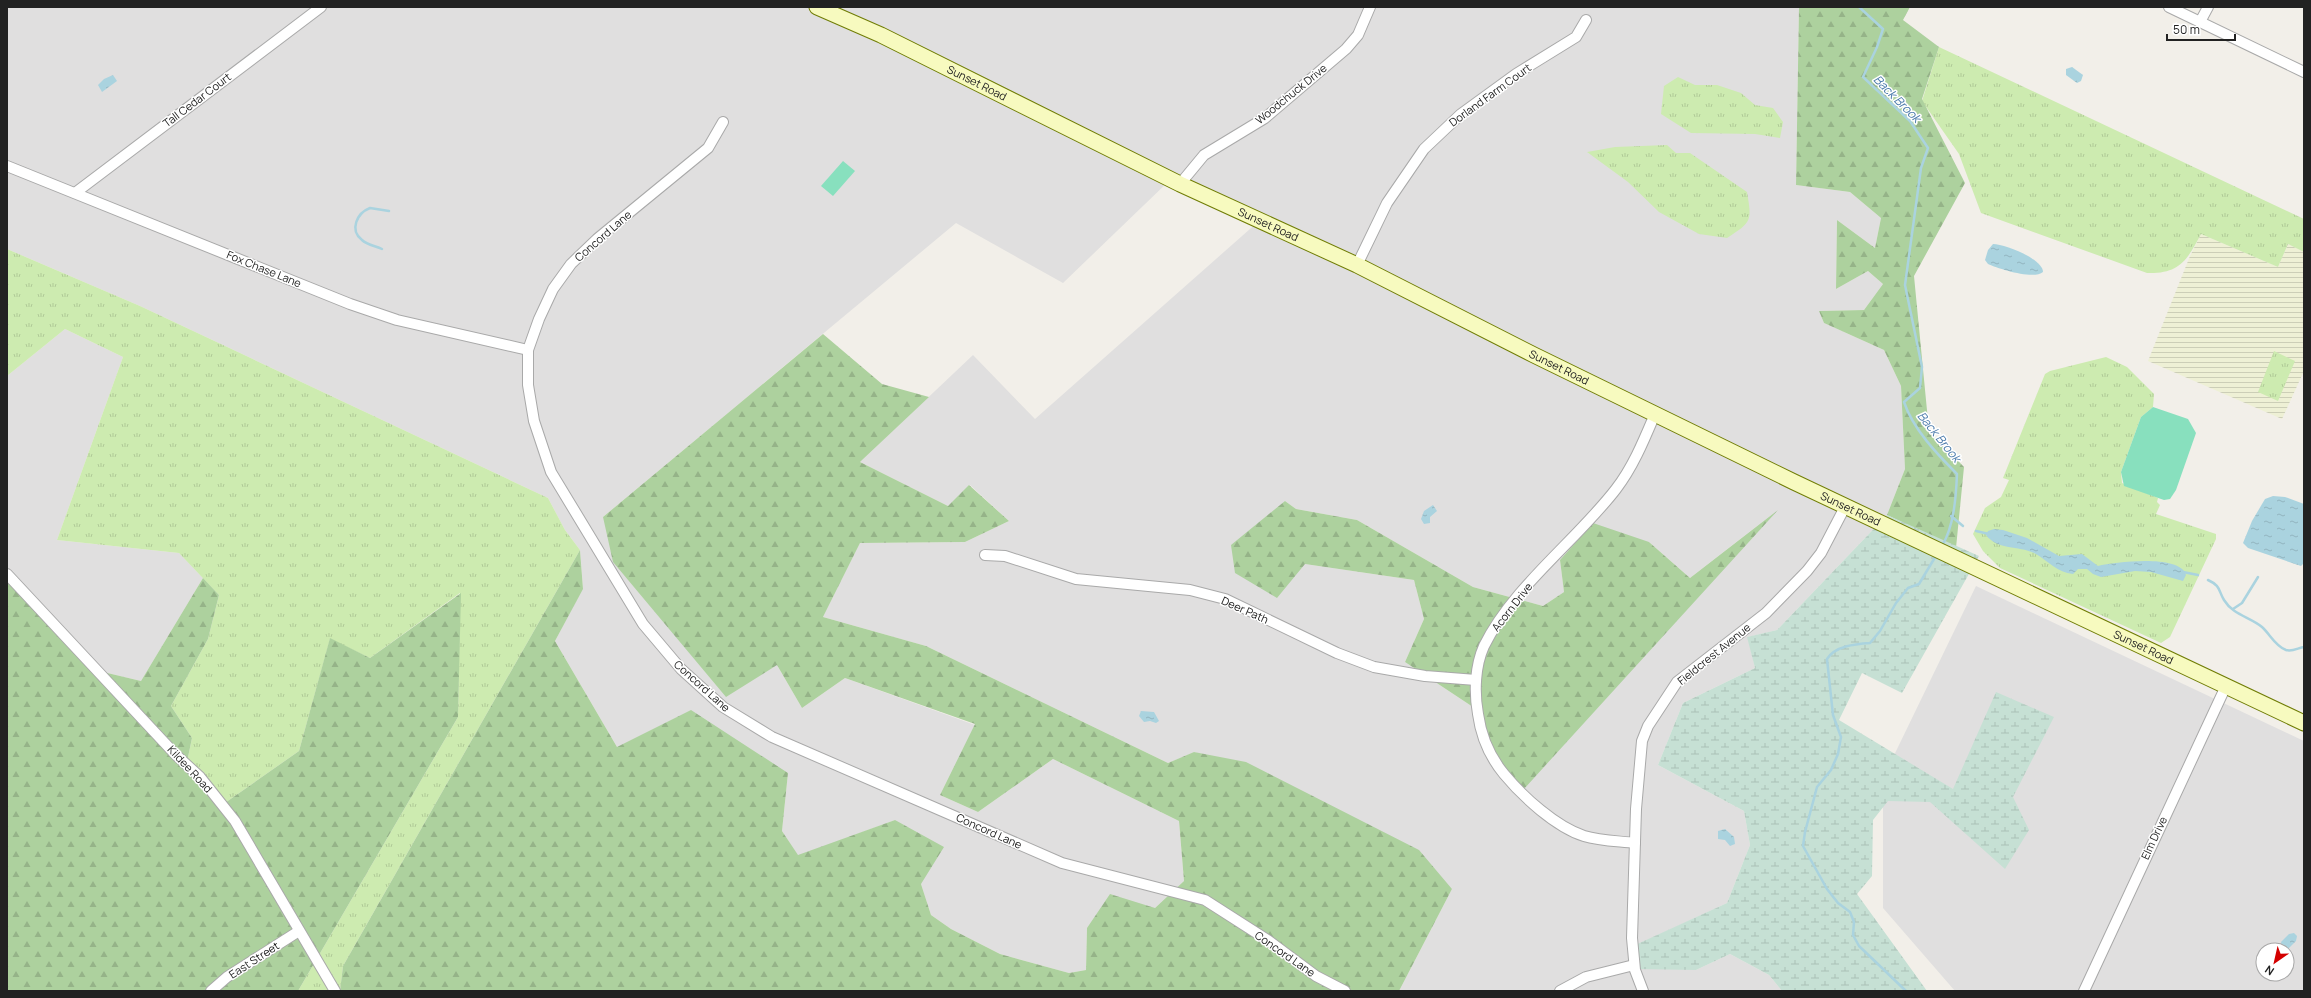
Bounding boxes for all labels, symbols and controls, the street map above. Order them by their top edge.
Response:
scale bar [2167,16,2235,42]
text: 50 m [2173,21,2200,38]
street label: Woodchuck Drive [1252,60,1330,127]
street label: Dorland Farm Court [1446,60,1534,129]
street label: Sunset Road [945,61,1009,104]
street label: Tall Cedar Court [160,69,234,130]
water label: Back Brook [1870,71,1926,128]
street label: Sunset Road [1236,204,1301,244]
street label: Concord Lane [571,206,635,264]
street label: Fox Chase Lane [225,247,304,291]
street label: Sunset Road [1527,346,1592,388]
water label: Back Brook [1914,408,1966,467]
street label: Sunset Road [1818,488,1883,529]
street label: Acorn Drive [1488,579,1536,634]
street label: Deer Path [1219,593,1271,627]
street label: Fieldcrest Avenue [1674,619,1754,688]
street label: Sunset Road [2111,626,2176,667]
street label: Concord Lane [671,656,734,715]
street label: Kildee Road [165,742,216,795]
street label: Concord Lane [954,809,1025,852]
street label: Elm Drive [2137,813,2170,862]
street label: Concord Lane [1252,927,1319,980]
street label: East Street [226,938,282,981]
north arrow [2255,942,2295,982]
text: N [2262,962,2277,979]

